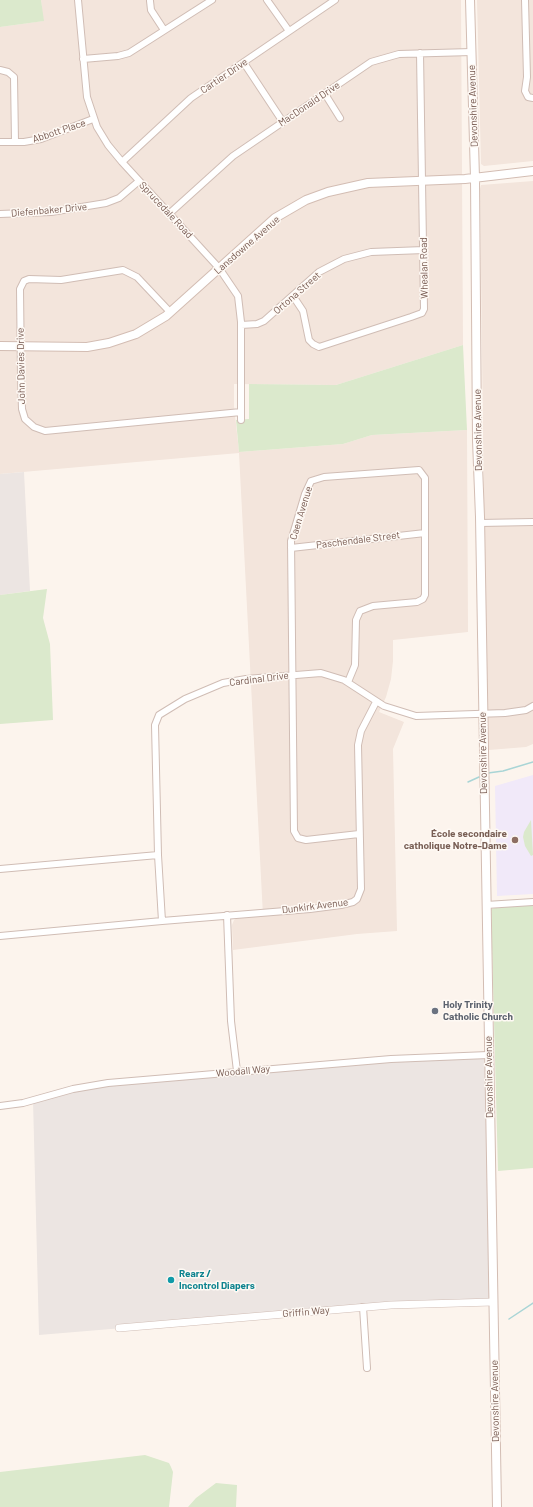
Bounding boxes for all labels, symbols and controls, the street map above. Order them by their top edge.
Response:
street label: Cartier Drive [198,56,250,96]
street label: Devonshire Avenue [466,65,480,147]
street label: MacDonald Drive [276,79,342,129]
street label: Abbott Place [31,117,87,145]
street label: Sprucedale Road [137,179,195,241]
street label: Diefenbaker Drive [10,201,88,219]
street label: Lansdowne Avenue [212,213,282,277]
street label: Whealan Road [417,237,431,299]
street label: Ortona Street [271,269,323,317]
street label: John Davies Drive [14,328,28,404]
street label: Devonshire Avenue [471,389,485,471]
street label: Caen Avenue [287,485,315,541]
street label: Paschendale Street [315,529,401,551]
street label: Cardinal Drive [229,669,289,689]
street label: Devonshire Avenue [476,712,490,794]
place label: École secondaire catholique Notre-Dame [404,828,507,852]
marker: École secondaire catholique Notre-Dame [510,835,520,845]
street label: Dunkirk Avenue [281,896,349,916]
place label: Holy Trinity Catholic Church [443,999,513,1022]
marker: Holy Trinity Catholic Church [430,1006,440,1016]
street label: Devonshire Avenue [482,1036,496,1118]
street label: Woodall Way [215,1063,271,1079]
place label: Rearz / Incontrol Diapers [179,1268,255,1292]
marker: Rearz / Incontrol Diapers [166,1275,176,1285]
street label: Griffin Way [282,1304,330,1320]
street label: Devonshire Avenue [488,1360,502,1442]

